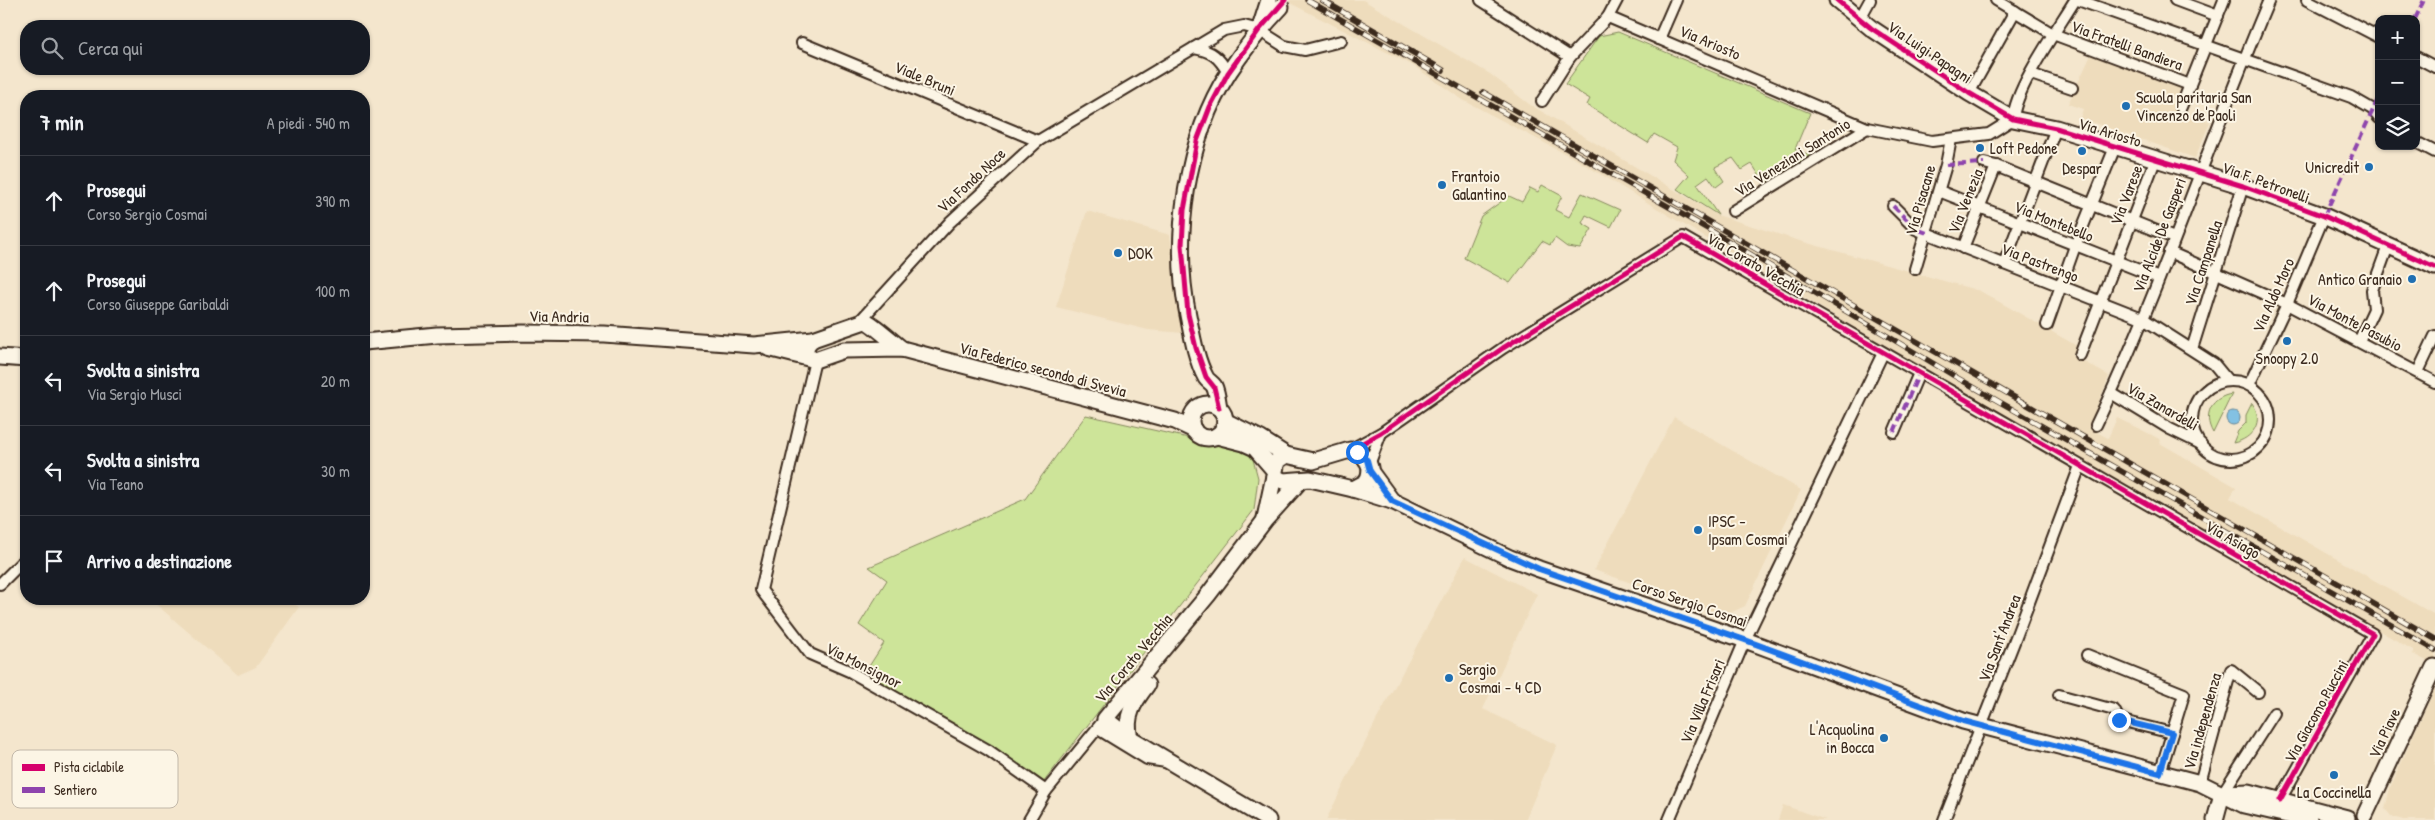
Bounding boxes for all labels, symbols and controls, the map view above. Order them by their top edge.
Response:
street label: Via Fratelli Bandiera [2068,15,2186,75]
map controls [2375,15,2420,150]
button: + [2375,15,2420,60]
street label: Via Luigi Papagni [1883,16,1977,88]
street label: Via Ariosto [1676,19,1745,65]
search box [20,20,370,75]
icon: search [38,34,66,62]
text: Cerca qui [78,35,143,61]
street label: Viale Bruni [891,55,959,101]
button: − [2375,60,2420,105]
place label: Scuola paritaria San Vincenzo de'Paoli [2136,86,2252,126]
marker: Scuola paritaria San Vincenzo de'Paoli [2120,100,2132,112]
button: layers [2375,105,2420,150]
text: 7 min [40,108,84,137]
text: A piedi · 540 m [267,112,350,134]
street label: Via Veneziani Santonio [1730,112,1855,202]
street label: Via Ariosto [2076,112,2145,152]
place label: Loft Pedone [1990,137,2058,159]
street label: Via Fondo Noce [932,142,1010,217]
marker: Loft Pedone [1974,142,1986,154]
marker: Despar [2076,145,2088,157]
street label: Via F. Petronelli [2219,156,2313,208]
place label: Unicredit [2305,156,2359,178]
place label: Despar [2062,157,2102,179]
street label: Via Varese [2104,161,2148,228]
marker: Unicredit [2363,161,2375,173]
street label: Via Pisacane [1899,162,1941,238]
place label: Frantoio Galantino [1451,165,1507,205]
street label: Via Venezia [1942,165,1988,237]
street label: Via Alcide De Gasperi [2127,174,2191,296]
text: Prosegui [87,177,146,203]
marker: Frantoio Galantino [1436,179,1448,191]
icon: ahead [40,187,68,215]
text: 390 m [315,190,350,212]
street label: Via Montebello [2011,195,2098,247]
text: Corso Sergio Cosmai [87,203,207,225]
street label: Via Campanella [2179,218,2227,308]
street label: Via Corato Vecchia [1703,227,1809,301]
street label: Via Pastrengo [1998,237,2082,287]
place label: DOK [1128,242,1153,264]
marker: DOK [1112,247,1124,259]
street label: Via Aldo Moro [2247,254,2299,336]
text: Prosegui [87,267,146,293]
place label: Antico Granaio [2318,268,2403,290]
marker: Antico Granaio [2406,273,2418,285]
icon: ahead [40,277,68,305]
text: 100 m [315,280,350,302]
street label: Via Monte Pasubio [2304,288,2407,356]
text: Corso Giuseppe Garibaldi [87,293,229,315]
street label: Via Andria [529,304,589,328]
marker: Snoopy 2.0 [2281,335,2293,347]
street label: Via Federico secondo di Svevia [957,336,1129,402]
place label: Snoopy 2.0 [2256,347,2318,369]
text: Svolta a sinistra [87,357,199,383]
icon: left [40,367,68,395]
text: 20 m [321,370,350,392]
street label: Via Zanardelli [2123,377,2203,435]
text: Via Sergio Musci [87,383,182,405]
route start [1346,441,1369,464]
text: Svolta a sinistra [87,447,199,473]
icon: left [40,457,68,485]
text: 30 m [321,460,350,482]
text: Via Teano [87,473,143,495]
place label: IPSC - Ipsam Cosmai [1708,510,1788,550]
street label: Via Asiago [2202,514,2265,564]
marker: IPSC - Ipsam Cosmai [1692,524,1704,536]
icon: arrive [40,547,68,575]
text: Arrivo a destinazione [87,548,232,574]
street label: Corso Sergio Cosmai [1629,572,1751,632]
street label: Via Sant'Andrea [1972,591,2026,685]
street label: Via Corato Vecchia [1089,609,1177,707]
street label: Via Monsignor [822,636,906,694]
street label: Via Villa Frisari [1674,655,1730,747]
street label: Via Giacomo Puccini [2279,656,2353,766]
place label: Sergio Cosmai - 4 CD [1459,658,1541,698]
street label: Via independenza [2178,670,2226,772]
marker: Sergio Cosmai - 4 CD [1443,672,1455,684]
street label: Via Piave [2363,704,2405,762]
route end [2108,709,2131,732]
place label: L'Acquolina in Bocca [1810,718,1874,758]
marker: L'Acquolina in Bocca [1878,732,1890,744]
legend [12,750,178,808]
text: Pista ciclabile [54,757,125,776]
marker: La Coccinella [2328,769,2340,781]
text: Sentiero [54,780,97,799]
place label: La Coccinella [2297,781,2371,803]

